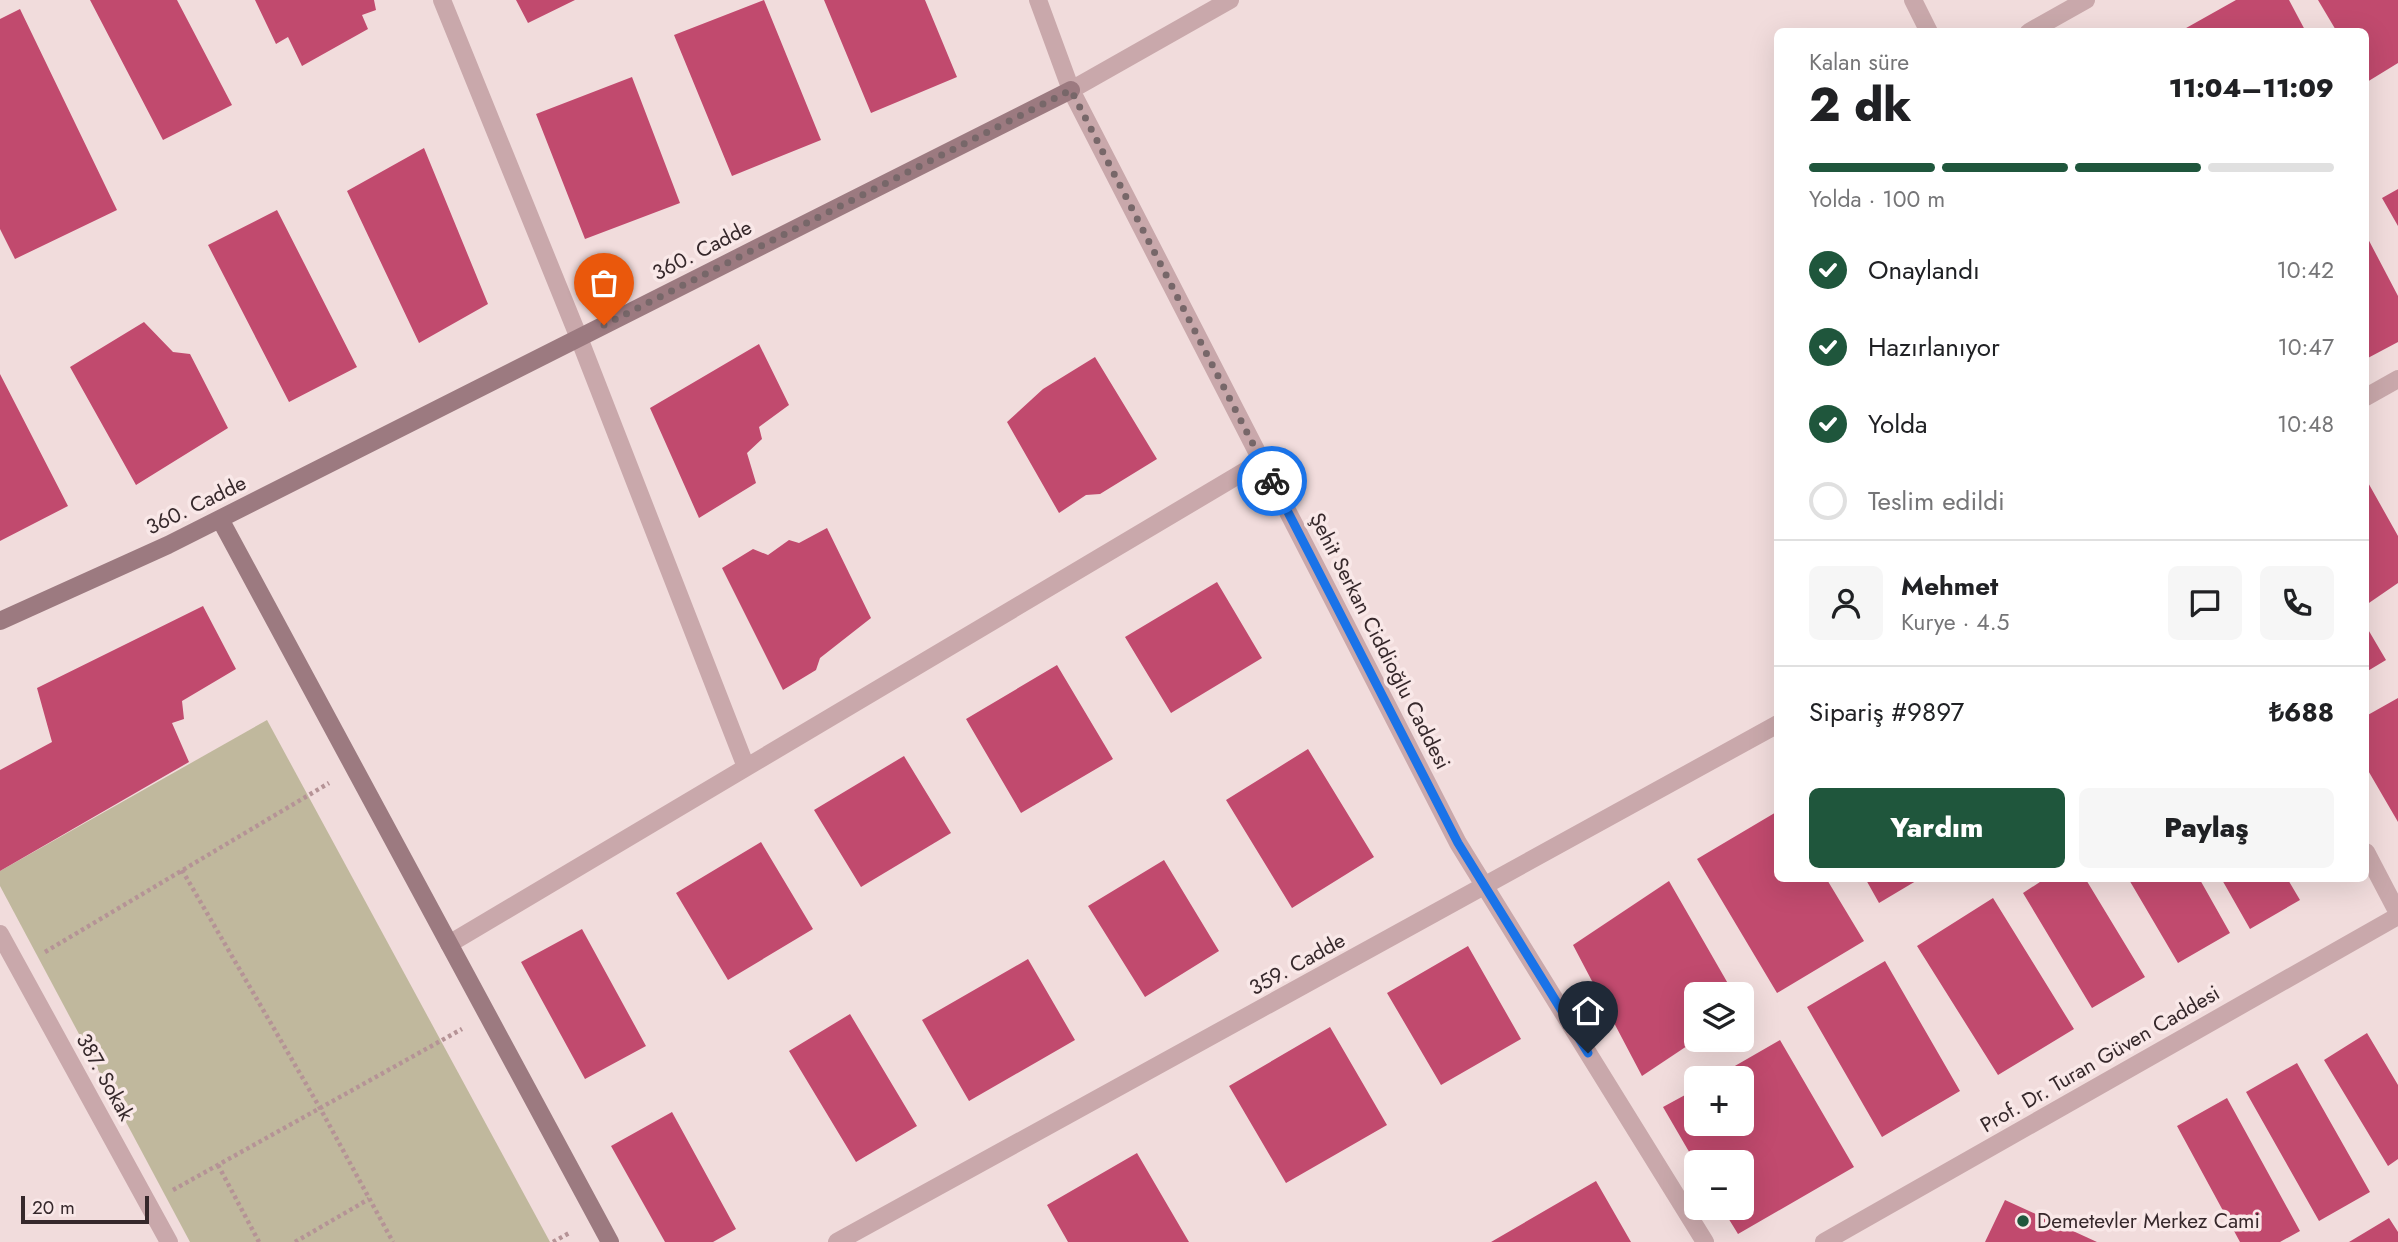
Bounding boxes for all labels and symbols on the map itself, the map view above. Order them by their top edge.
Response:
street label: 360. Cadde [647,212,757,288]
pin [574,253,634,325]
courier [1237,446,1307,516]
street label: 360. Cadde [141,468,251,542]
street label: Şehit Serkan Ciddioğlu Caddesi [1302,508,1458,774]
street label: 359. Cadde [1243,925,1351,1003]
street label: Prof. Dr. Turan Güven Caddesi [1975,978,2225,1140]
pin [1558,981,1618,1053]
street label: 387. Sokak [69,1028,142,1127]
scale bar [21,1193,149,1225]
place label: Demetevler Merkez Cami [2037,1206,2260,1236]
marker: Demetevler Merkez Cami [2015,1213,2031,1229]

